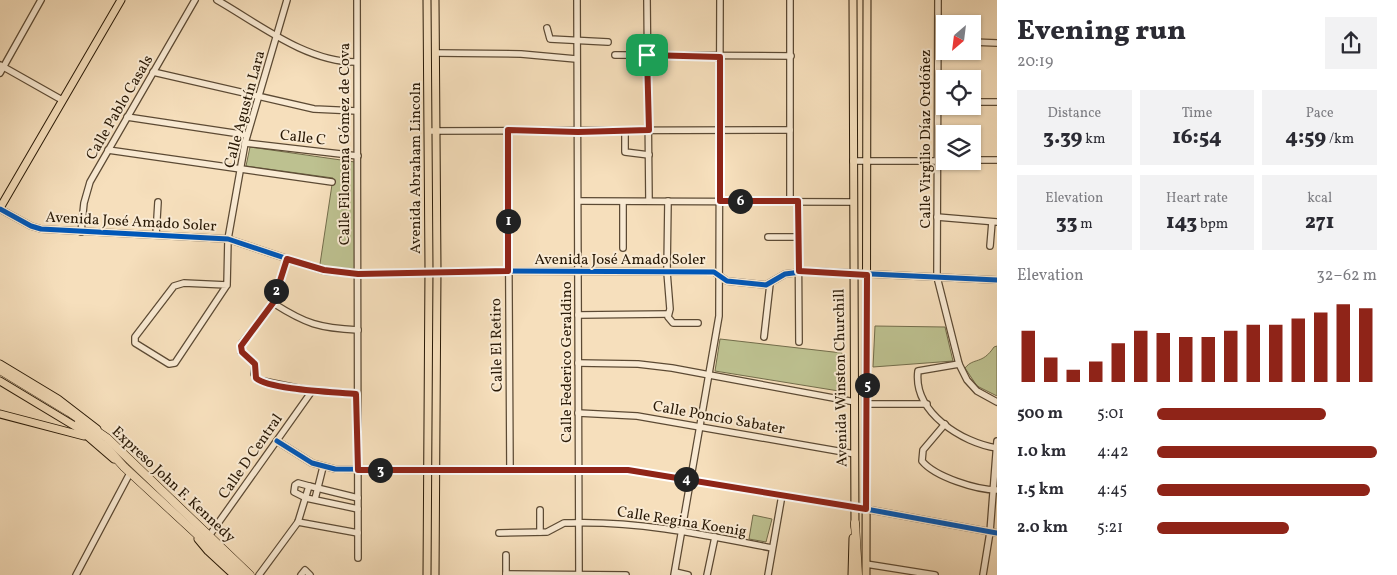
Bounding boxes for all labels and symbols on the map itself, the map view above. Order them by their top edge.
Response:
north arrow [936,15,981,60]
pin [626,34,668,76]
street label: Calle Filomena Gómez de Cova [335,43,356,245]
street label: Calle Agustín Lara [220,48,271,170]
street label: Calle Virgilio Díaz Ordóñez [916,49,937,229]
street label: Calle Pablo Casals [82,51,159,164]
street label: Avenida Abraham Lincoln [406,82,427,254]
street label: Calle C [279,125,327,152]
pin: 6 [728,188,752,214]
street label: Avenida José Amado Soler [45,208,217,237]
pin: 1 [496,208,520,234]
street label: Avenida José Amado Soler [534,250,706,271]
pin: 2 [264,278,288,304]
street label: Calle Federico Geraldino [557,281,578,443]
street label: Avenida Winston Churchill [829,289,854,467]
street label: Calle El Retiro [486,298,509,392]
pin: 5 [854,372,880,398]
street label: Calle Poncio Sabater [651,397,786,440]
street label: Calle D Central [214,410,288,504]
street label: Expreso John F. Kennedy [106,422,239,548]
pin: 3 [368,458,392,482]
pin: 4 [674,466,698,492]
street label: Calle Regina Koenig [616,502,748,543]

